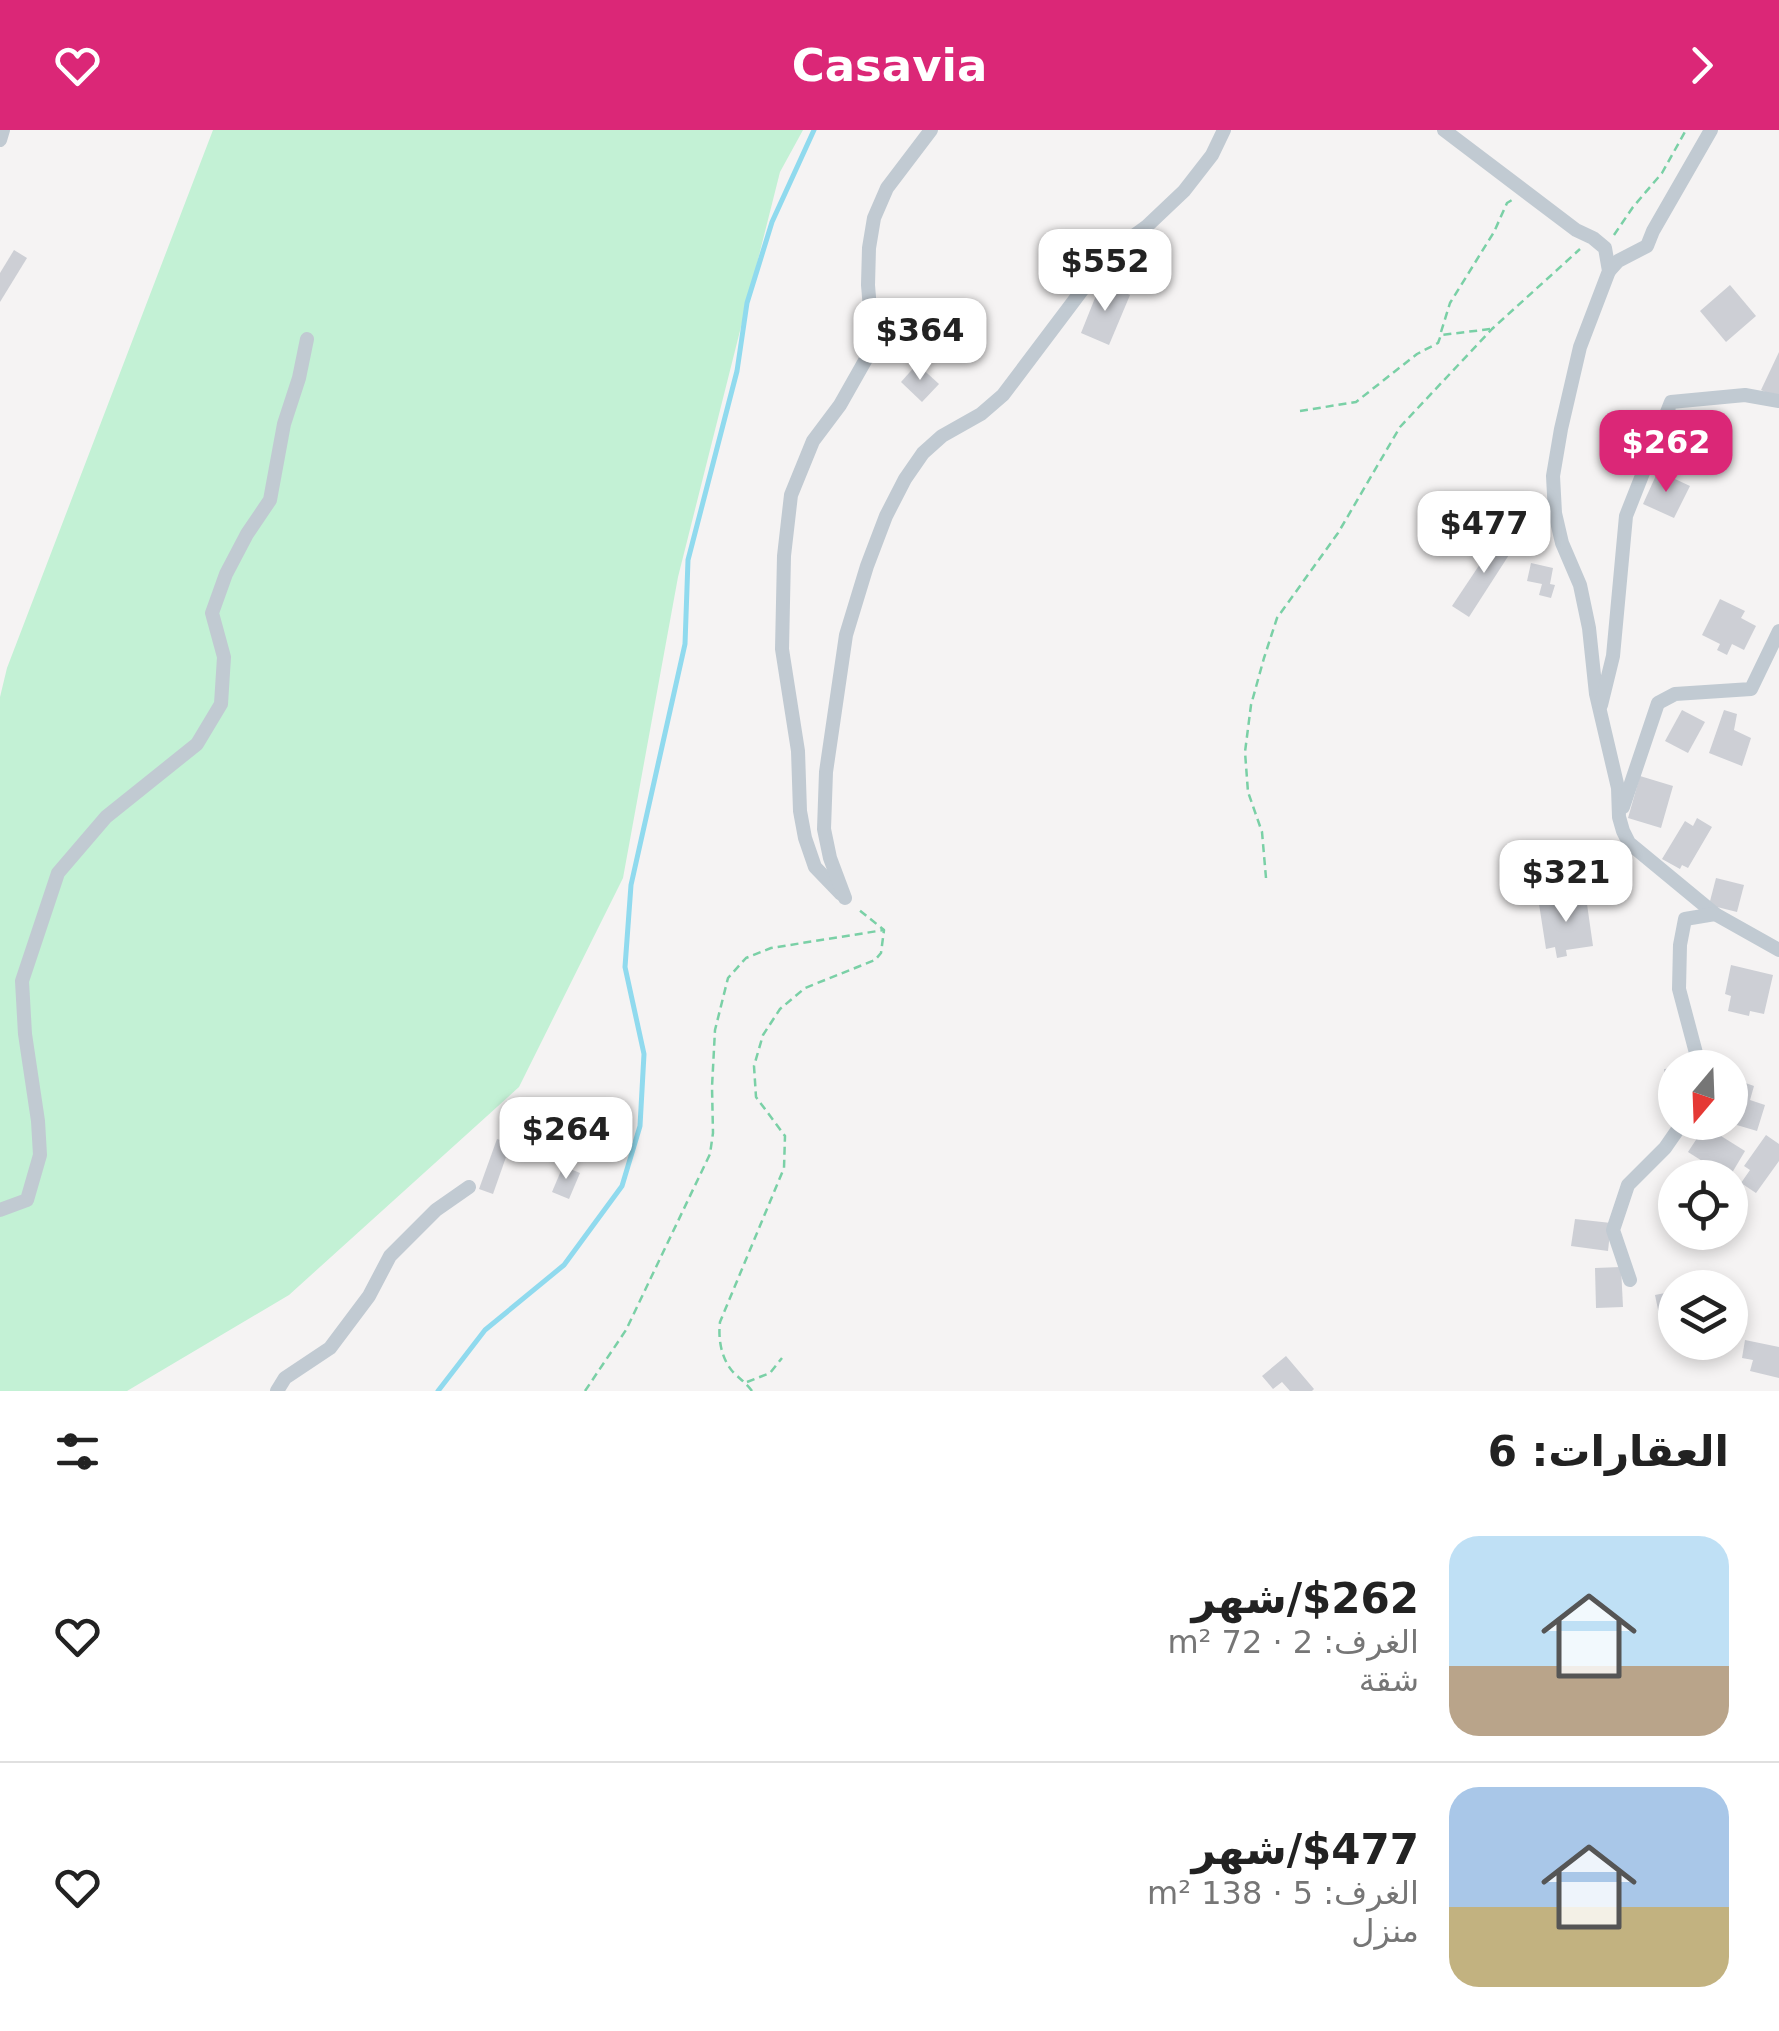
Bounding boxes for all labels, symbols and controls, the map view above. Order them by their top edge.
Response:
icon: heart [50,38,105,93]
icon: forward [1674,38,1729,93]
text: Casavia [792,39,987,92]
pin: $552 [1046,229,1164,314]
text: $552 [1060,242,1150,280]
pin: $364 [861,298,979,383]
text: $364 [875,311,965,349]
pin: $262 [1607,410,1725,495]
text: $262 [1621,423,1711,461]
pin: $477 [1425,491,1543,576]
text: $477 [1439,504,1529,542]
pin: $321 [1507,840,1625,925]
text: $321 [1521,853,1611,891]
north arrow [1658,1050,1748,1140]
map controls [1658,1050,1748,1360]
pin: $264 [507,1097,625,1182]
text: $264 [521,1110,611,1148]
button: locate [1658,1160,1748,1250]
button: layers [1658,1270,1748,1360]
icon: filters [50,1424,105,1479]
text: العقارات: 6 [1488,1427,1729,1476]
text: $262/شهر [1192,1574,1419,1623]
icon: home [1529,1576,1649,1696]
icon: heart [50,1609,105,1664]
text: الغرف: 2 · 72 m² [1167,1623,1419,1661]
text: شقة [1359,1661,1419,1699]
text: $477/شهر [1192,1825,1419,1874]
icon: home [1529,1827,1649,1947]
icon: heart [50,1860,105,1915]
text: الغرف: 5 · 138 m² [1147,1874,1419,1912]
text: منزل [1351,1912,1419,1950]

